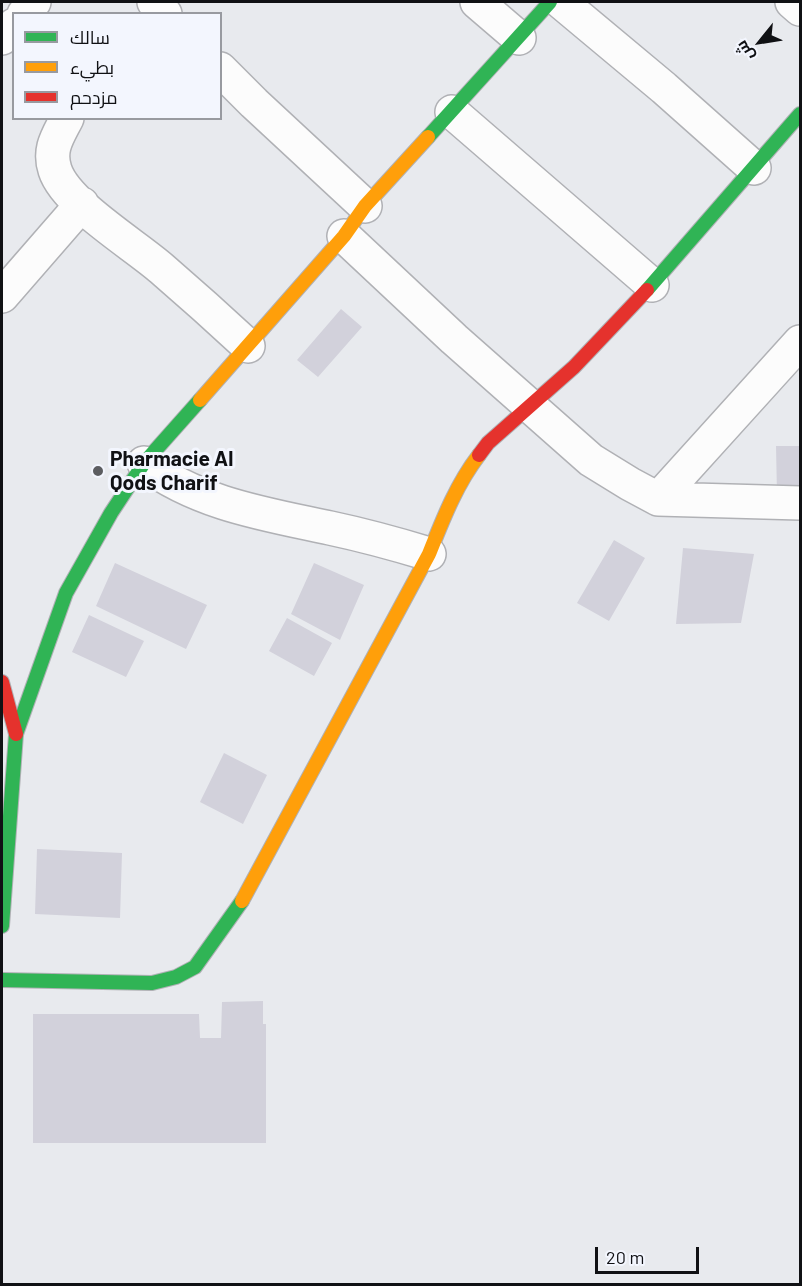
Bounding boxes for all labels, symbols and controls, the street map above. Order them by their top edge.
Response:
legend [12,12,222,120]
north arrow [730,12,790,72]
text: سالك [70,26,110,48]
text: ش [731,38,757,65]
text: بطيء [70,56,114,78]
text: مزدحم [70,86,118,108]
place label: Pharmacie Al Qods Charif [110,446,233,496]
marker: Pharmacie Al Qods Charif [91,464,105,478]
scale bar [598,1235,702,1273]
text: 20 m [606,1246,644,1268]

